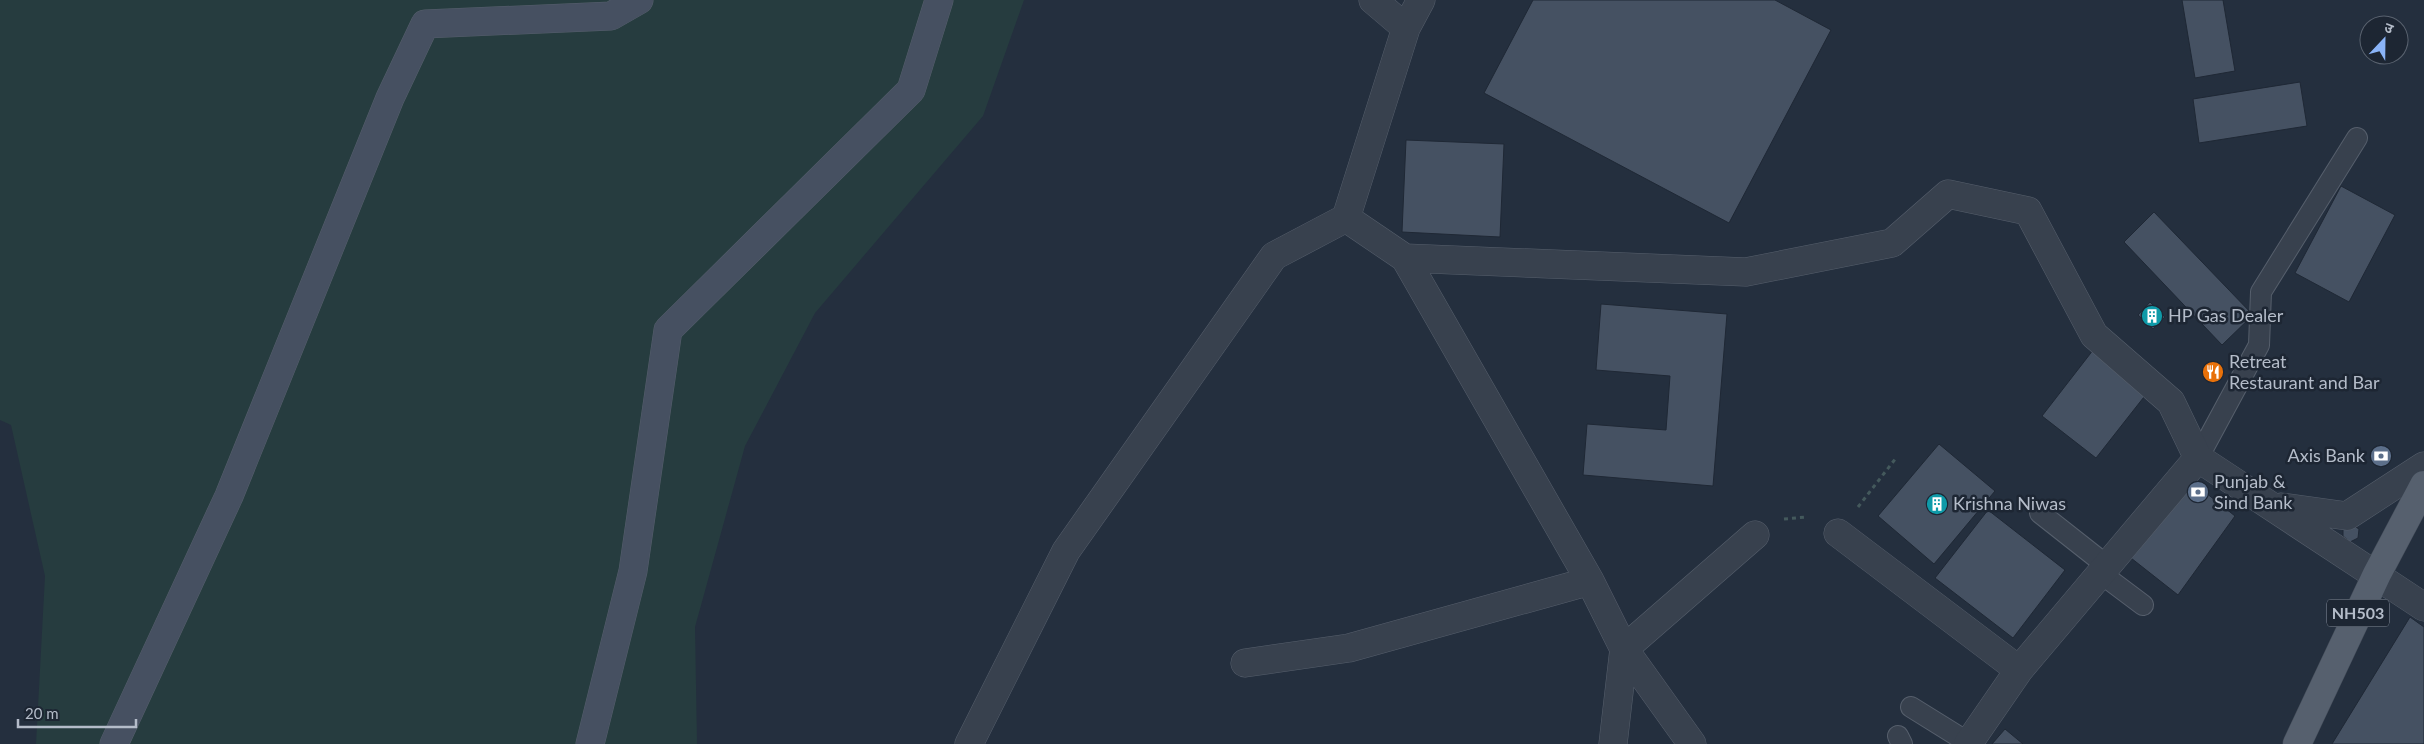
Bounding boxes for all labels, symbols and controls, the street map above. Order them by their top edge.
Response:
north arrow [2359,15,2409,65]
text: उ [2382,18,2397,37]
building icon: HP Gas Dealer [2140,304,2164,328]
place label: HP Gas Dealer [2168,304,2284,326]
place label: Retreat Restaurant and Bar [2229,350,2380,393]
restaurant icon: Retreat Restaurant and Bar [2201,360,2225,384]
place label: Axis Bank [2288,444,2366,466]
bank icon: Axis Bank [2369,444,2393,468]
place label: Punjab & Sind Bank [2214,470,2293,513]
bank icon: Punjab & Sind Bank [2186,480,2210,504]
building icon: Krishna Niwas [1925,492,1949,516]
place label: Krishna Niwas [1953,492,2066,514]
road number: NH503 [2327,600,2389,626]
scale bar [18,696,135,728]
text: 20 m [25,704,59,722]

